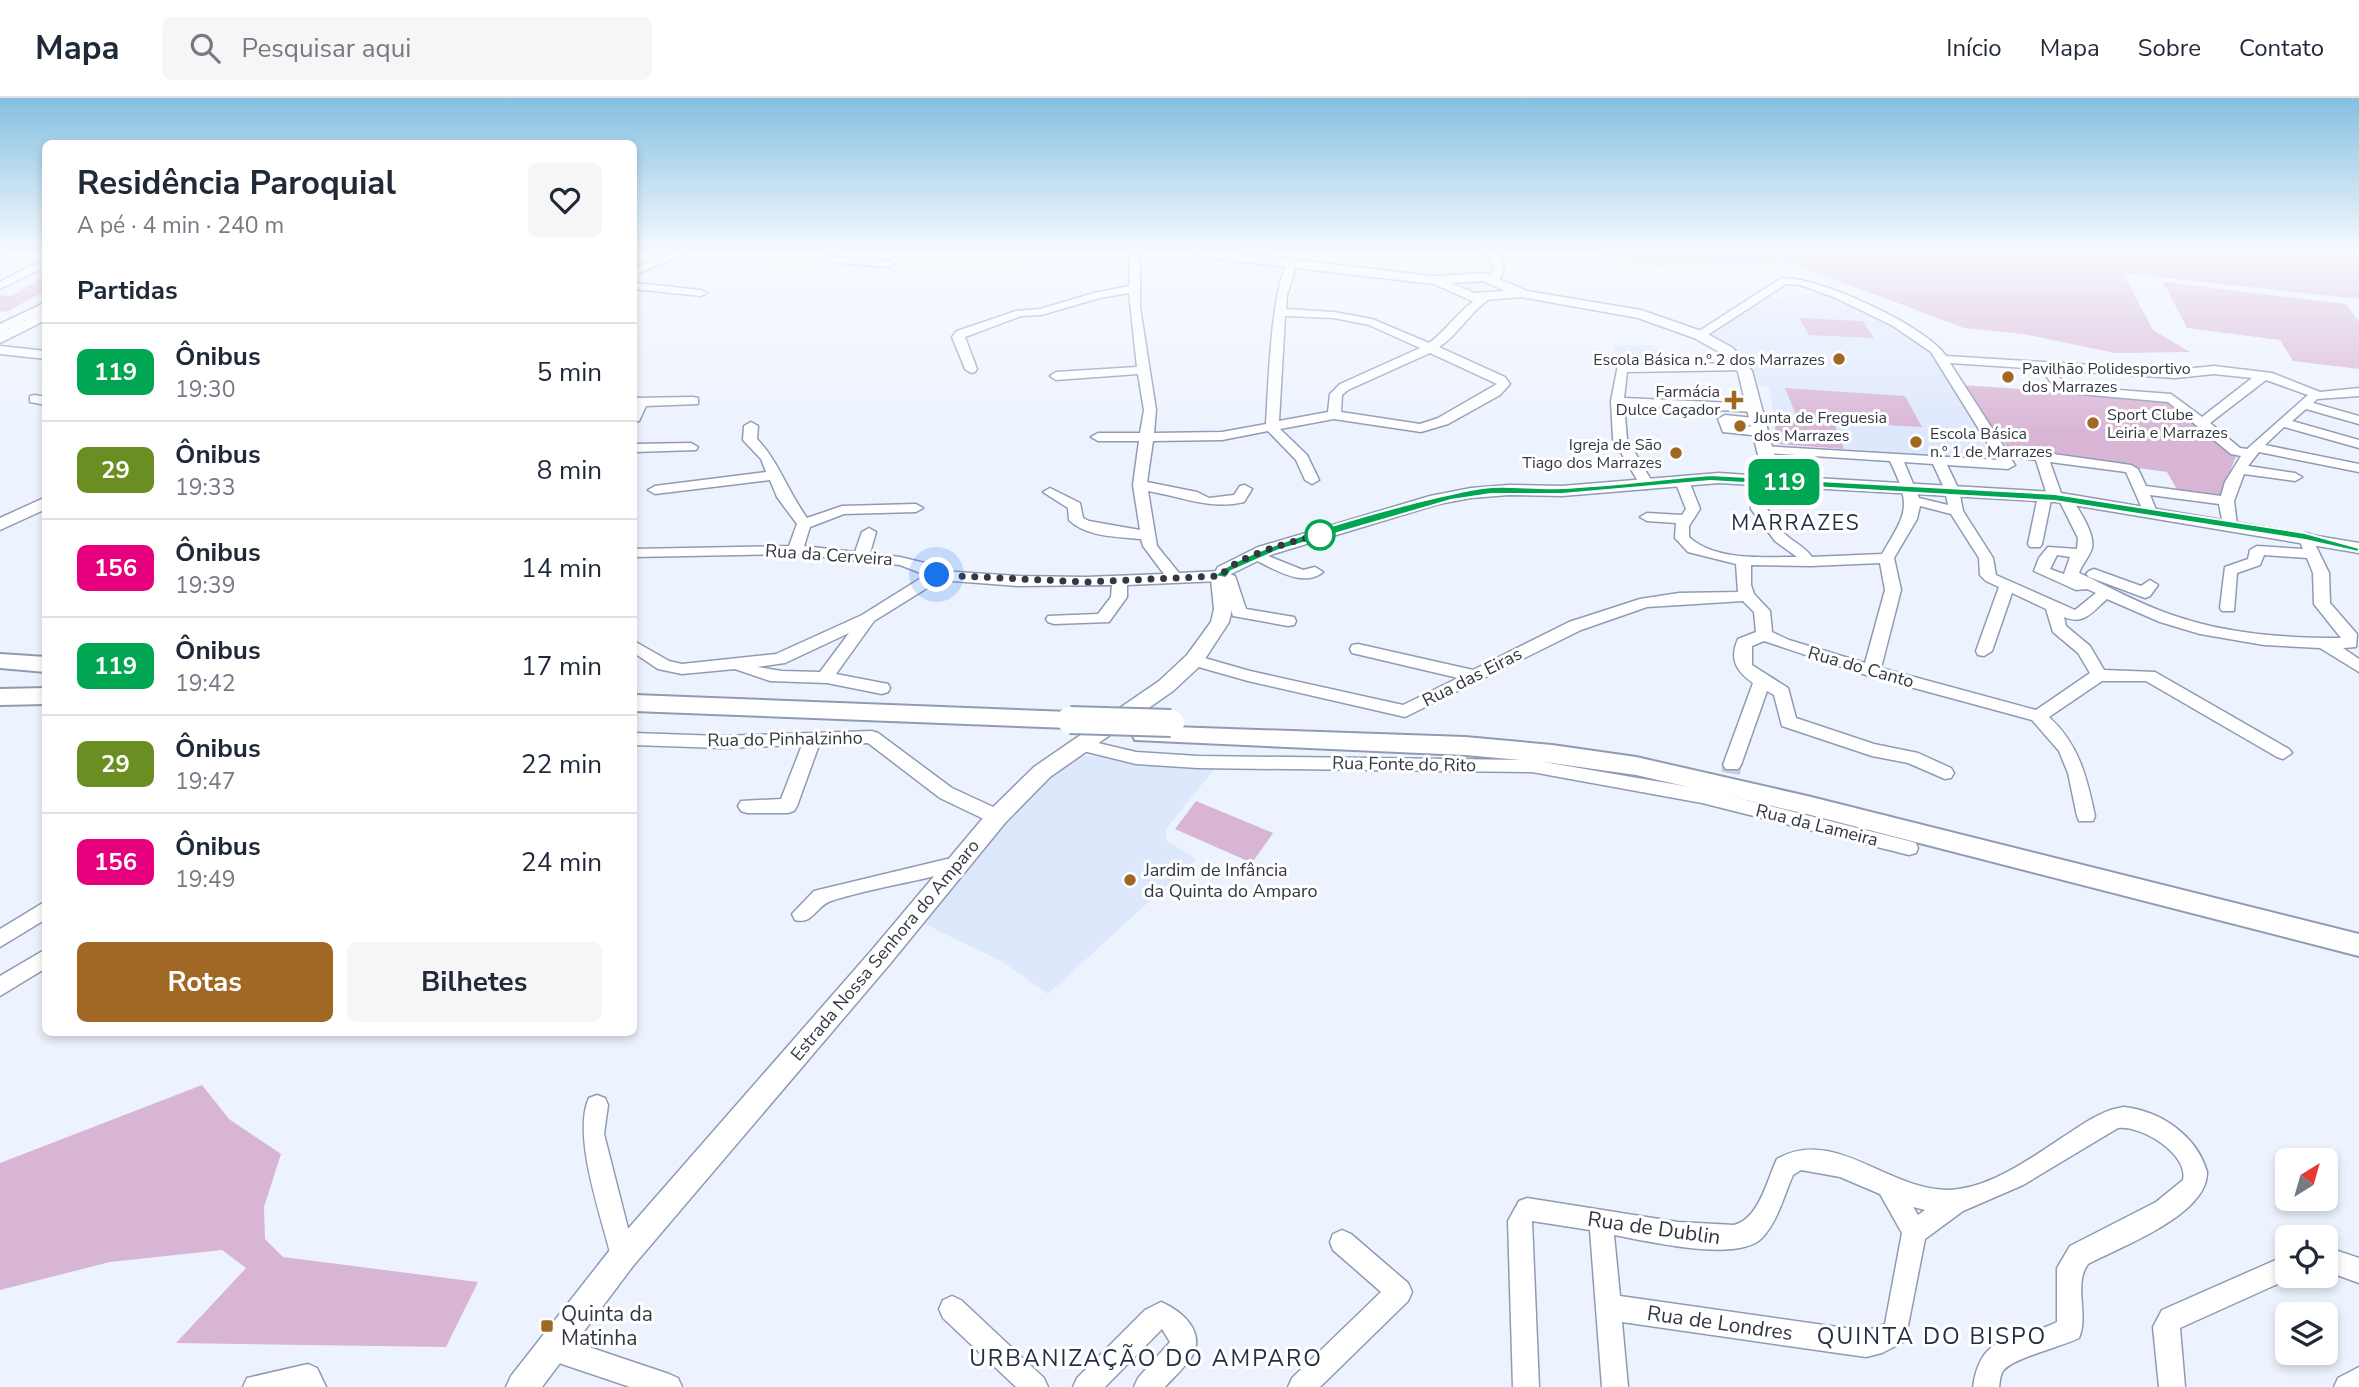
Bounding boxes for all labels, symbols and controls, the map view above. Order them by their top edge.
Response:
search box [162,17,652,80]
text: Mapa [35,26,120,71]
icon: search [186,29,224,67]
text: Pesquisar aqui [242,31,411,66]
text: Início [1946,32,2002,64]
text: Mapa [2040,32,2100,64]
text: Sobre [2138,32,2201,64]
text: Contato [2239,32,2324,64]
text: Residência Paroquial [77,161,396,206]
button: heart [528,163,602,237]
text: A pé · 4 min · 240 m [77,210,284,241]
text: Partidas [77,273,178,308]
text: Ônibus [175,339,261,374]
place label: Escola Básica n.º 2 dos Marrazes [1593,349,1825,371]
marker: Escola Básica n.º 2 dos Marrazes [1831,351,1847,367]
text: 5 min [537,355,602,390]
text: 119 [94,356,137,388]
place label: Pavilhão Polidesportivo dos Marrazes [2022,358,2191,398]
marker: Pavilhão Polidesportivo dos Marrazes [2000,369,2016,385]
text: 19:30 [175,374,235,405]
place label: Farmácia Dulce Caçador [1616,381,1720,421]
marker: Farmácia Dulce Caçador [1726,392,1742,408]
place label: Sport Clube Leiria e Marrazes [2107,404,2228,444]
place label: Junta de Freguesia dos Marrazes [1753,407,1887,447]
marker: Sport Clube Leiria e Marrazes [2085,415,2101,431]
marker: Junta de Freguesia dos Marrazes [1732,418,1748,434]
place label: Escola Básica n.º 1 de Marrazes [1930,423,2053,463]
place label: Igreja de São Tiago dos Marrazes [1522,434,1662,474]
marker: Escola Básica n.º 1 de Marrazes [1908,434,1924,450]
text: Ônibus [175,437,261,472]
marker: Igreja de São Tiago dos Marrazes [1668,445,1684,461]
text: 8 min [537,453,602,488]
text: 29 [101,454,130,486]
line badge: 119 [1744,459,1824,505]
text: 119 [1762,466,1806,498]
text: 19:33 [175,472,235,503]
district label: MARRAZES [1731,509,1861,537]
unlabelled marker [1305,520,1335,550]
text: Ônibus [175,535,261,570]
street label: Rua da Cerveira [764,539,894,571]
text: 14 min [521,551,602,586]
text: 156 [94,552,137,584]
your location [919,557,954,592]
text: 19:39 [175,570,235,601]
text: Ônibus [175,633,261,668]
street label: Rua do Canto [1805,640,1917,694]
street label: Rua das Eiras [1418,642,1526,712]
text: 17 min [521,649,602,684]
text: 119 [94,650,137,682]
text: 19:42 [175,668,235,699]
street label: Rua do Pinhalzinho [707,726,863,752]
text: Ônibus [175,731,261,766]
text: 22 min [521,747,602,782]
text: 29 [101,748,130,780]
street label: Rua Fonte do Rito [1332,751,1476,777]
text: 19:47 [175,766,235,797]
street label: Rua da Lameira [1753,798,1881,852]
text: Ônibus [175,829,261,864]
street label: Estrada Nossa Senhora do Amparo [785,834,985,1066]
text: 24 min [521,845,602,880]
text: 156 [94,846,137,878]
place label: Jardim de Infância da Quinta do Amparo [1143,858,1317,903]
text: 19:49 [175,864,235,895]
marker: Jardim de Infância da Quinta do Amparo [1122,872,1138,888]
button: Rotas [77,942,333,1022]
button: Bilhetes [347,942,602,1022]
north arrow [2275,1148,2338,1211]
map controls [2275,1148,2338,1365]
street label: Rua de Dublin [1586,1205,1722,1251]
button: locate [2275,1225,2338,1288]
street label: Rua de Londres [1645,1299,1795,1347]
place label: Quinta da Matinha [561,1300,653,1352]
button: layers [2275,1302,2338,1365]
marker: Quinta da Matinha [539,1318,555,1334]
district label: QUINTA DO BISPO [1817,1321,2047,1352]
district label: URBANIZAÇÃO DO AMPARO [969,1343,1323,1374]

